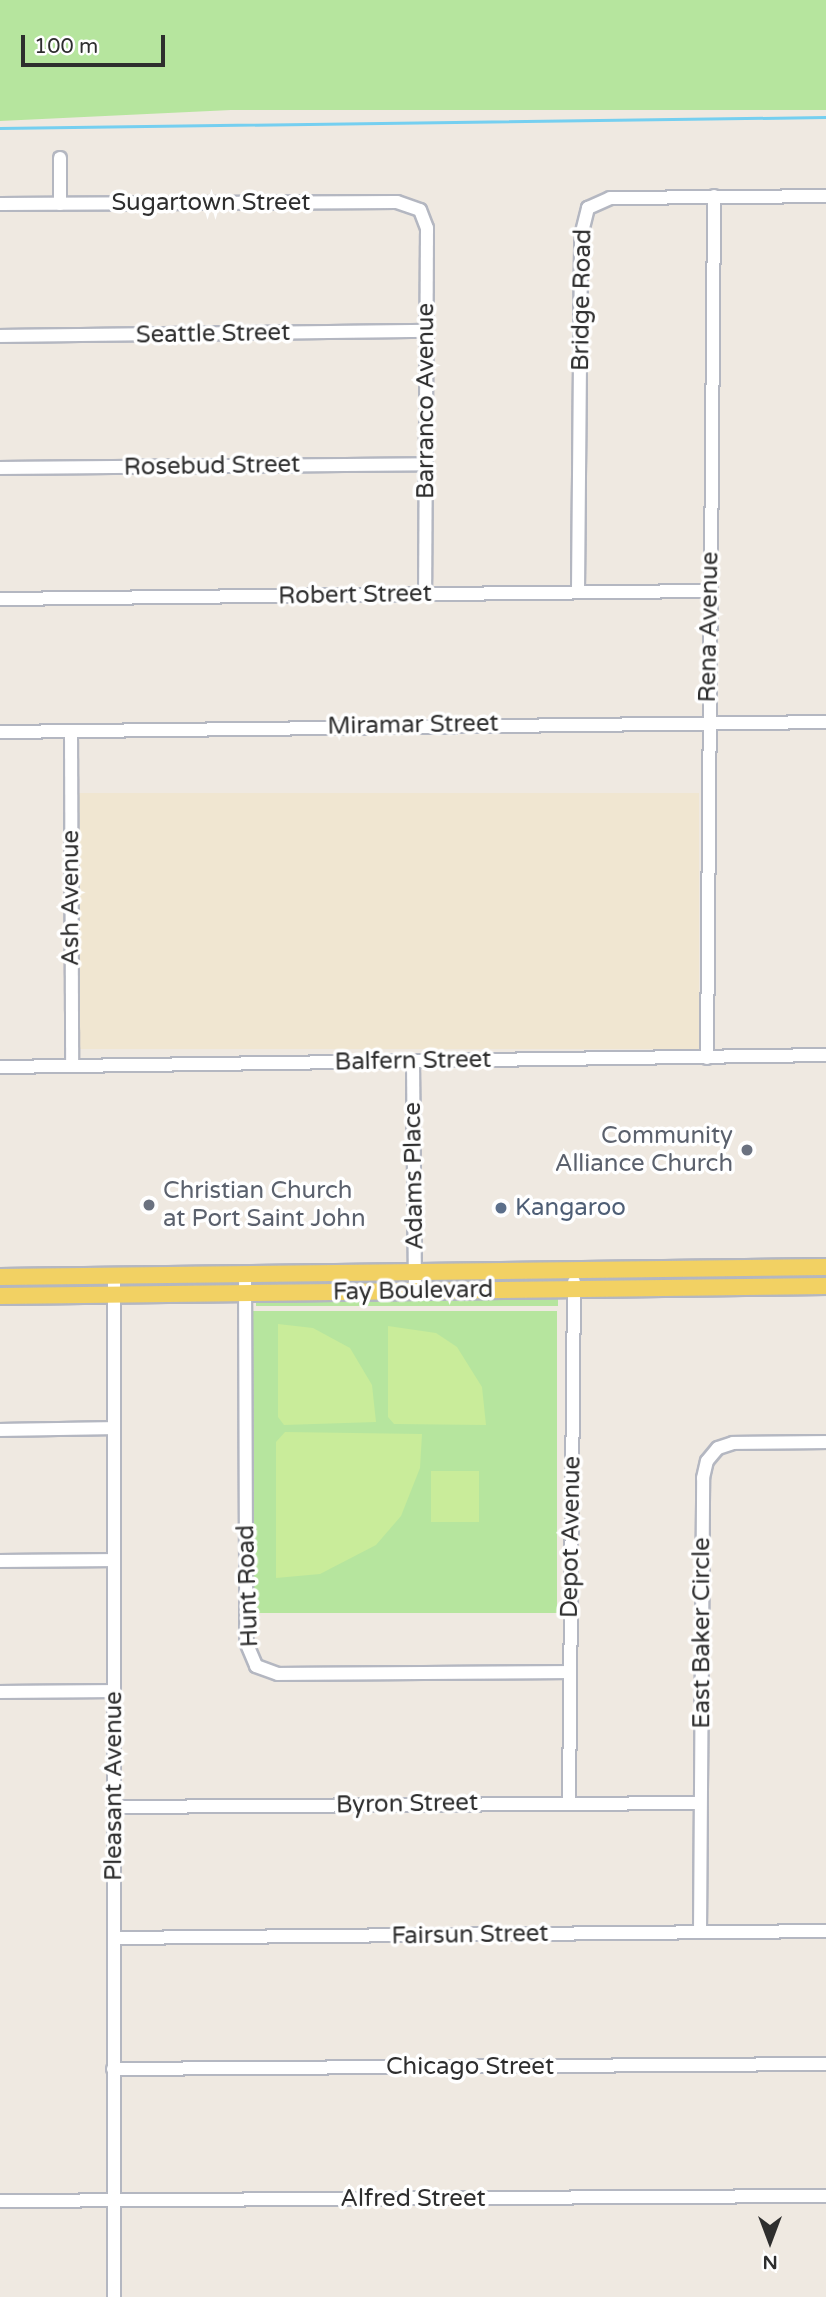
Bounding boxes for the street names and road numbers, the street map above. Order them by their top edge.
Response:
street label: Sugartown Street [112,189,310,217]
street label: Bridge Road [566,229,598,371]
street label: Barranco Avenue [412,303,440,499]
street label: Seattle Street [136,318,290,350]
street label: Rosebud Street [124,450,300,482]
street label: Rena Avenue [693,551,725,703]
street label: Robert Street [278,579,432,611]
street label: Miramar Street [327,709,499,741]
street label: Ash Avenue [57,830,85,966]
street label: Balfern Street [334,1045,492,1077]
street label: Adams Place [398,1102,430,1250]
street label: Fay Boulevard [333,1275,493,1307]
street label: Depot Avenue [555,1456,587,1618]
street label: Hunt Road [231,1524,265,1648]
street label: East Baker Circle [688,1537,716,1729]
street label: Pleasant Avenue [100,1691,128,1881]
street label: Byron Street [336,1788,478,1820]
street label: Fairsun Street [391,1919,549,1951]
street label: Chicago Street [386,2053,554,2081]
street label: Alfred Street [340,2185,486,2213]

